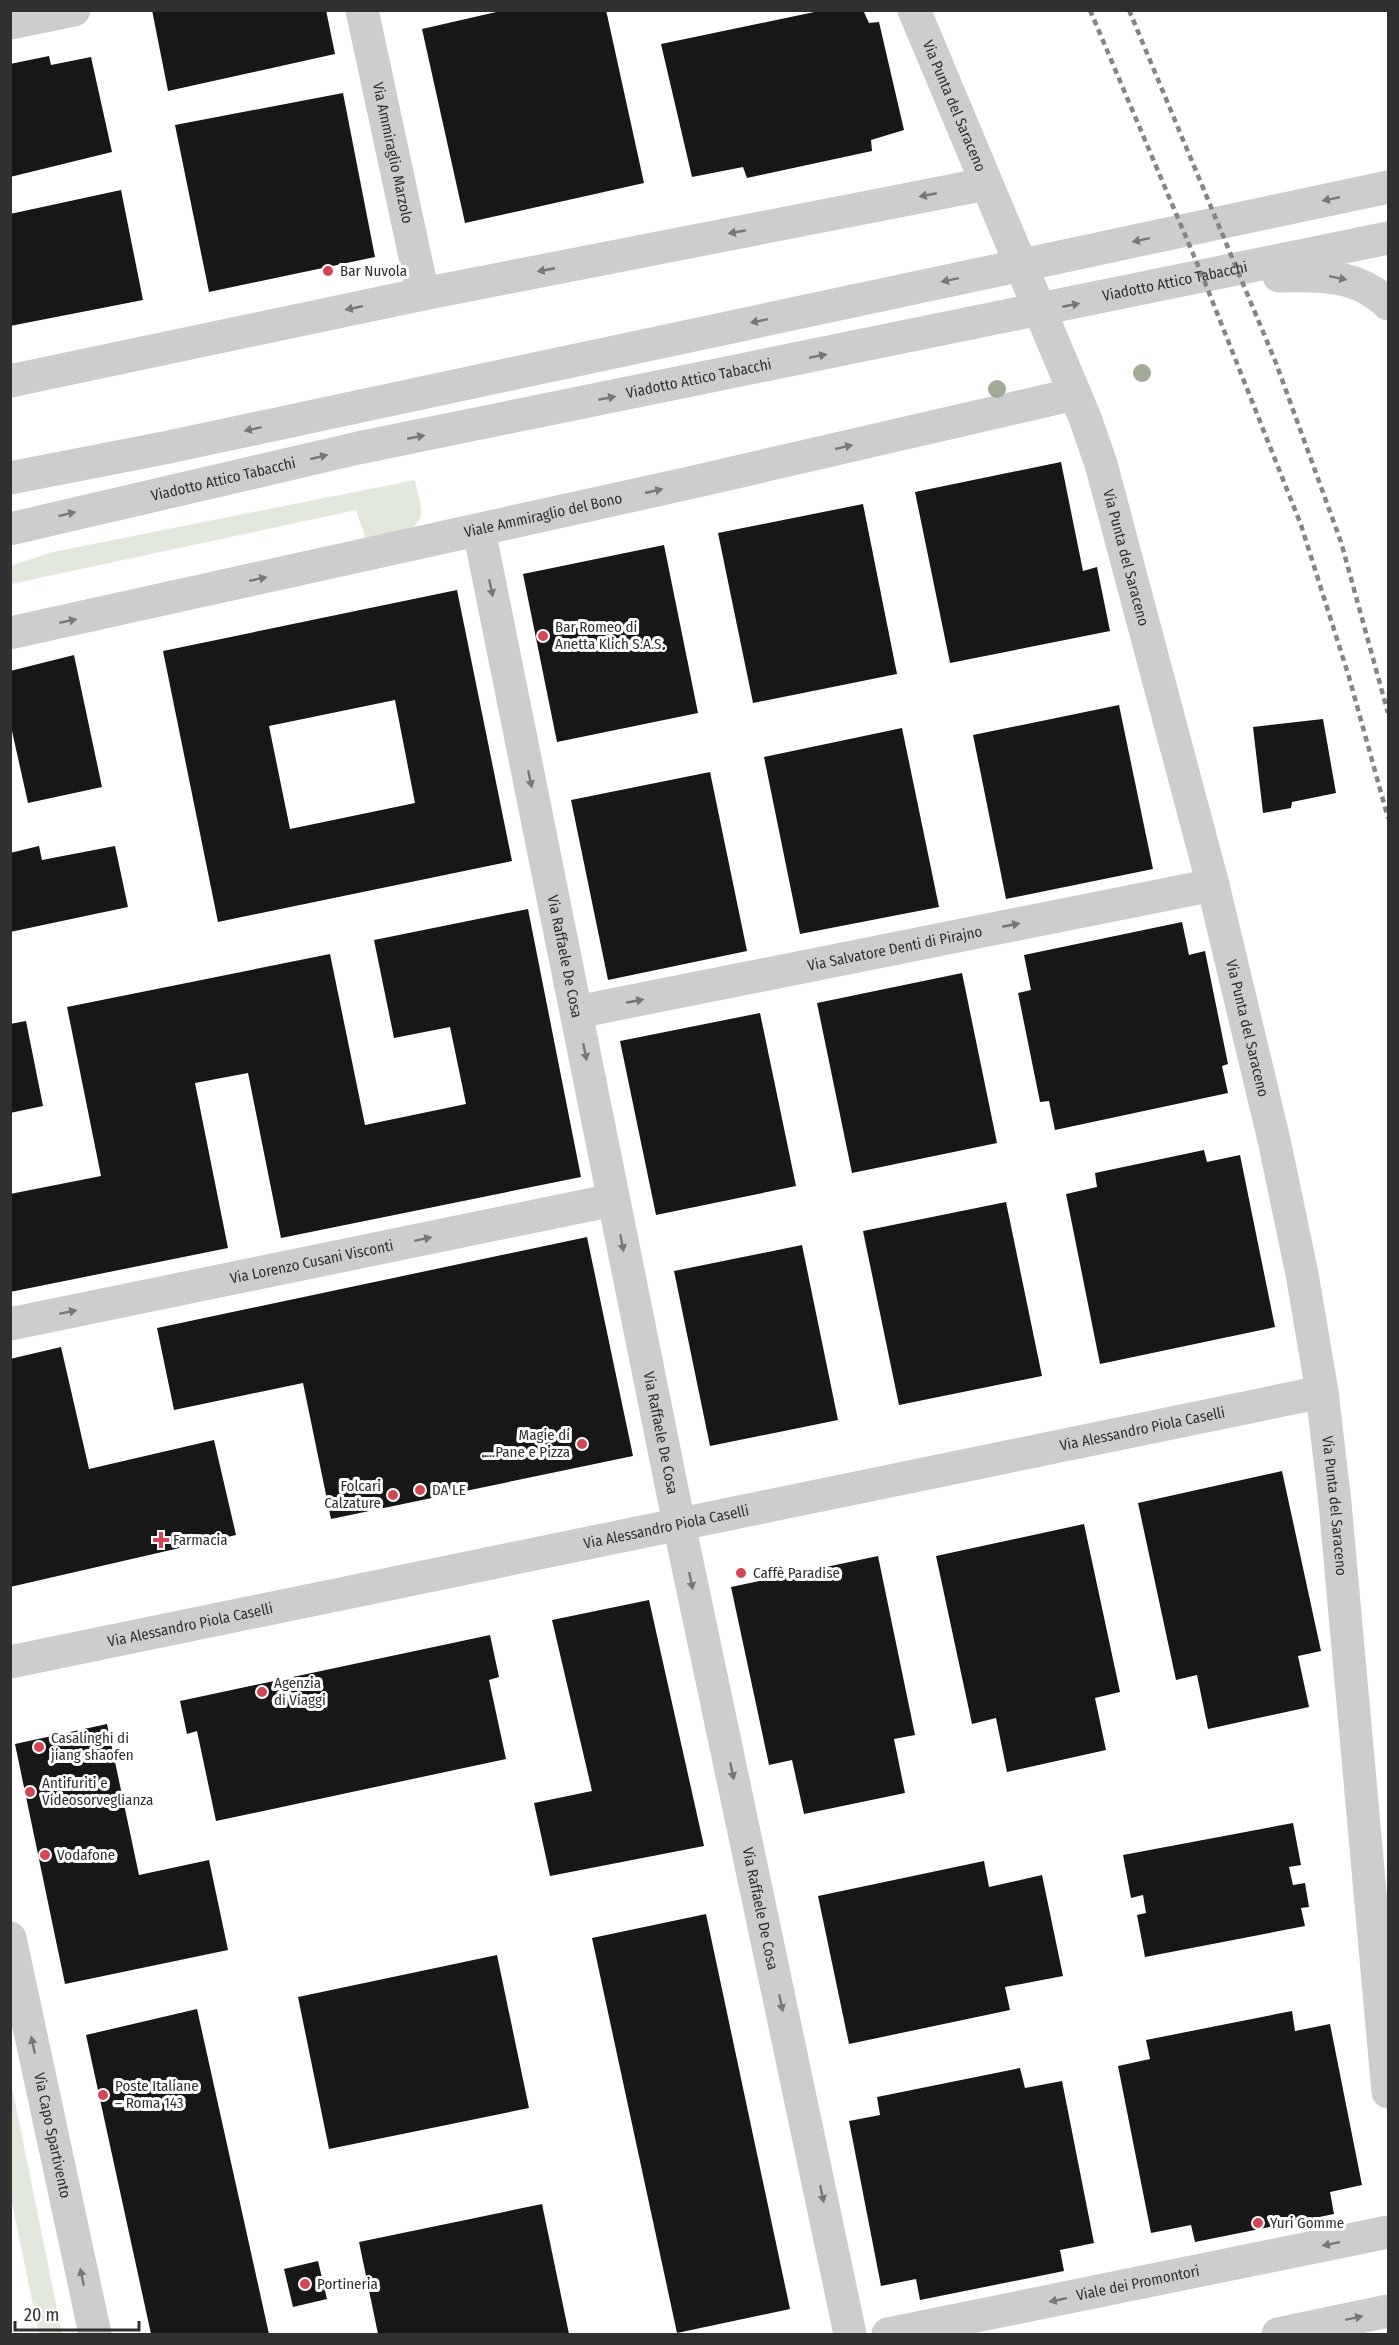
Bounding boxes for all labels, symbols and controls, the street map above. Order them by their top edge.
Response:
street label: Via Punta del Saraceno [919,38,990,174]
street label: Via Ammiraglio Marzolo [369,80,417,225]
one-way arrow [919,191,938,200]
one-way arrow [1322,195,1341,204]
one-way arrow [727,228,746,237]
one-way arrow [1131,236,1150,245]
street label: Viadotto Attico Tabacchi [1101,258,1249,305]
place label: Bar Nuvola [340,262,407,280]
marker: Bar Nuvola [321,264,335,278]
one-way arrow [536,266,555,275]
one-way arrow [1329,274,1347,284]
one-way arrow [941,276,959,286]
one-way arrow [1062,300,1081,309]
one-way arrow [345,304,364,313]
one-way arrow [749,317,768,326]
one-way arrow [809,351,828,360]
street label: Viadotto Attico Tabacchi [624,355,773,402]
one-way arrow [597,393,616,402]
one-way arrow [244,425,263,434]
one-way arrow [406,432,425,441]
one-way arrow [834,442,853,452]
one-way arrow [310,452,329,461]
street label: Viadotto Attico Tabacchi [149,454,297,505]
one-way arrow [644,486,663,495]
street label: Via Punta del Saraceno [1099,487,1153,628]
street label: Viale Ammiraglio del Bono [462,489,624,541]
one-way arrow [58,509,76,519]
one-way arrow [249,573,267,583]
one-way arrow [487,578,496,597]
one-way arrow [58,615,77,625]
place label: Bar Romeo di Anetta Klich S.A.S. [555,618,665,653]
marker: Bar Romeo di Anetta Klich S.A.S. [536,629,550,643]
one-way arrow [526,769,535,788]
street label: Via Raffaele De Cosa [544,894,586,1019]
one-way arrow [1002,920,1021,929]
street label: Via Salvatore Denti di Pirajno [806,922,984,975]
street label: Via Punta del Saraceno [1222,958,1272,1099]
one-way arrow [625,995,644,1005]
one-way arrow [581,1043,590,1062]
one-way arrow [414,1234,433,1243]
one-way arrow [618,1234,627,1253]
street label: Via Lorenzo Cusani Visconti [228,1236,395,1288]
one-way arrow [59,1307,78,1316]
street label: Via Raffaele De Cosa [640,1370,682,1496]
street label: Via Alessandro Piola Caselli [1058,1403,1226,1455]
place label: Magie di ....Pane e Pizza [482,1426,570,1461]
street label: Via Punta del Saraceno [1318,1435,1351,1577]
marker: Magie di ....Pane e Pizza [575,1437,589,1451]
place label: Folcari Calzature [324,1477,381,1512]
place label: DA LE [432,1481,466,1499]
marker: DA LE [413,1483,427,1497]
marker: Folcari Calzature [386,1488,400,1502]
street label: Via Alessandro Piola Caselli [582,1501,750,1553]
place label: Farmacia [173,1531,228,1549]
marker: Farmacia [154,1533,168,1547]
place label: Caffè Paradise [753,1564,840,1582]
marker: Caffè Paradise [734,1566,748,1580]
one-way arrow [687,1572,696,1591]
street label: Via Alessandro Piola Caselli [106,1599,274,1651]
place label: Agenzia di Viaggi [274,1674,326,1709]
marker: Agenzia di Viaggi [255,1685,269,1699]
place label: Casalinghi di jiang shaofen [50,1729,134,1764]
marker: Casalinghi di jiang shaofen [32,1740,46,1754]
one-way arrow [727,1762,737,1781]
place label: Antifuriti e Videosorveglianza [42,1774,153,1809]
marker: Antifuriti e Videosorveglianza [23,1785,37,1799]
place label: Vodafone [57,1846,115,1864]
street label: Via Raffaele De Cosa [739,1846,782,1971]
marker: Vodafone [38,1848,52,1862]
one-way arrow [777,1994,786,2013]
one-way arrow [28,2036,37,2055]
street label: Via Capo Spartivento [30,2071,75,2200]
place label: Poste Italiane – Roma 143 [115,2077,199,2112]
marker: Poste Italiane – Roma 143 [96,2088,110,2102]
one-way arrow [818,2185,827,2204]
place label: Yuri Gomme [1270,2214,1344,2232]
marker: Yuri Gomme [1251,2216,1265,2230]
one-way arrow [1321,2240,1340,2249]
street label: Viale dei Promontori [1075,2262,1201,2304]
one-way arrow [77,2268,87,2287]
place label: Portineria [317,2275,378,2293]
marker: Portineria [298,2277,312,2291]
scale bar [15,2294,140,2332]
one-way arrow [1048,2296,1067,2305]
text: 20 m [24,2304,59,2326]
one-way arrow [1344,2313,1363,2322]

